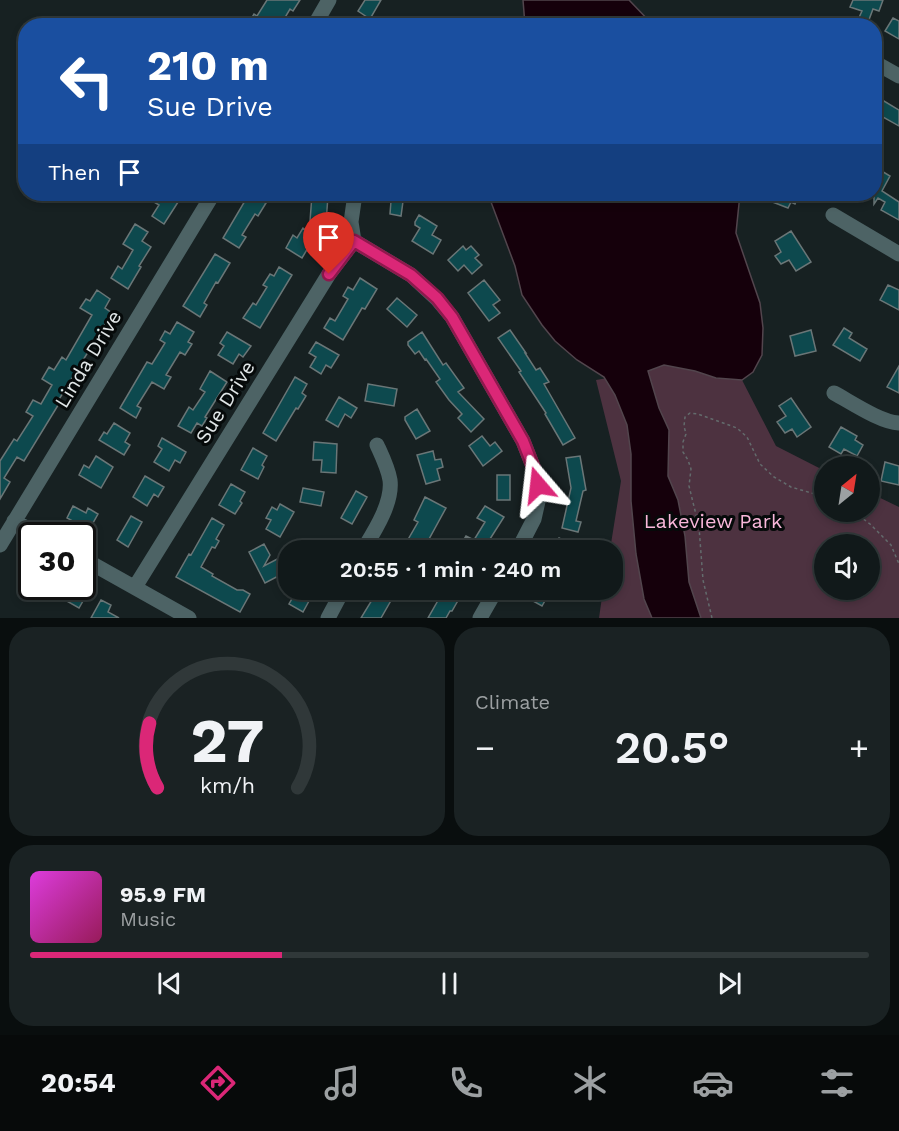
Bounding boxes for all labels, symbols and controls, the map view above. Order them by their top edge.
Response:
text: 210 m [147,41,269,90]
icon: left [48,42,126,120]
text: Sue Drive [147,91,273,123]
icon: arrive [113,156,146,189]
text: Then [48,160,101,185]
pin [303,212,354,274]
icon: arrive [312,221,345,254]
street label: Linda Drive [49,306,127,412]
street label: Sue Drive [190,356,260,448]
position arrow [506,453,570,517]
north arrow [814,456,880,522]
map controls [814,456,880,600]
park label: Lakeview Park [644,509,782,533]
speed limit sign: 30 [18,522,96,600]
button: sound [814,534,880,600]
text: 20:55 · 1 min · 240 m [340,557,561,582]
text: Climate [475,690,550,714]
text: 27 [190,704,264,777]
text: 20.5° [614,721,730,774]
text: − [475,728,495,767]
text: + [849,728,869,767]
text: km/h [199,774,255,799]
text: 95.9 FM [120,882,206,907]
text: Music [120,907,176,931]
icon: previous [153,967,186,1000]
icon: pause [433,967,466,1000]
icon: next [713,967,746,1000]
icon: directions [197,1062,239,1104]
icon: music [321,1062,363,1104]
icon: phone [445,1062,487,1104]
icon: climate [569,1062,611,1104]
icon: car [692,1062,734,1104]
icon: filters [816,1062,858,1104]
text: 20:54 [41,1067,116,1099]

